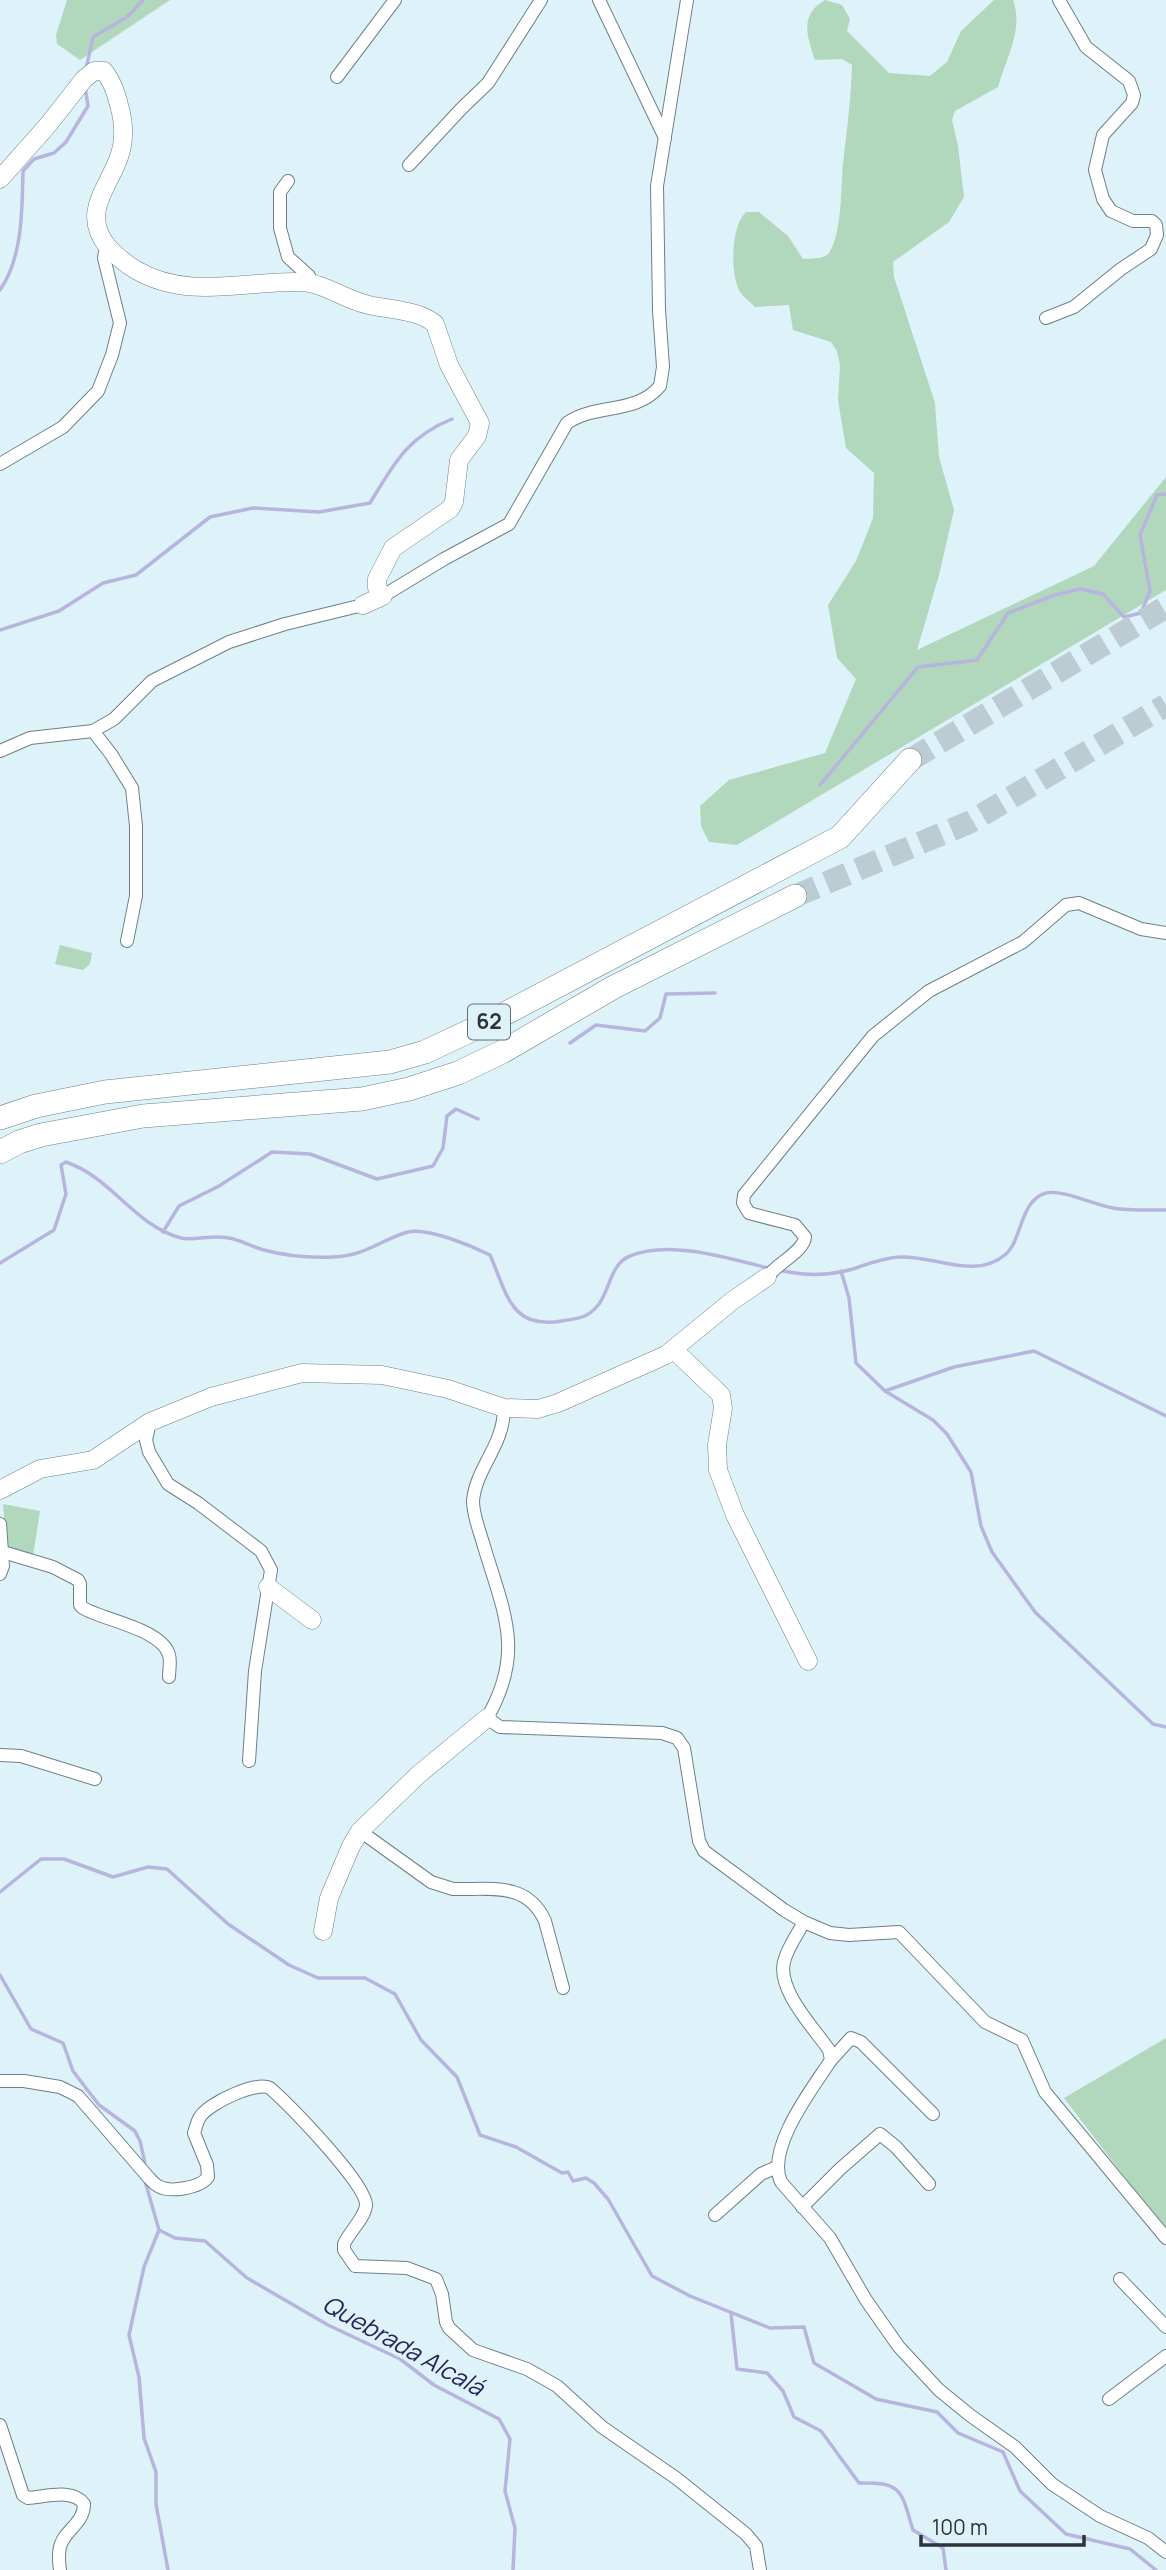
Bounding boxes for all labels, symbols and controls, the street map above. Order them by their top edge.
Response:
road number: 62 [468,1004,510,1040]
water label: Quebrada Alcalá [317,2287,492,2404]
scale bar [921,2504,1084,2548]
text: 100 m [932,2513,988,2541]

